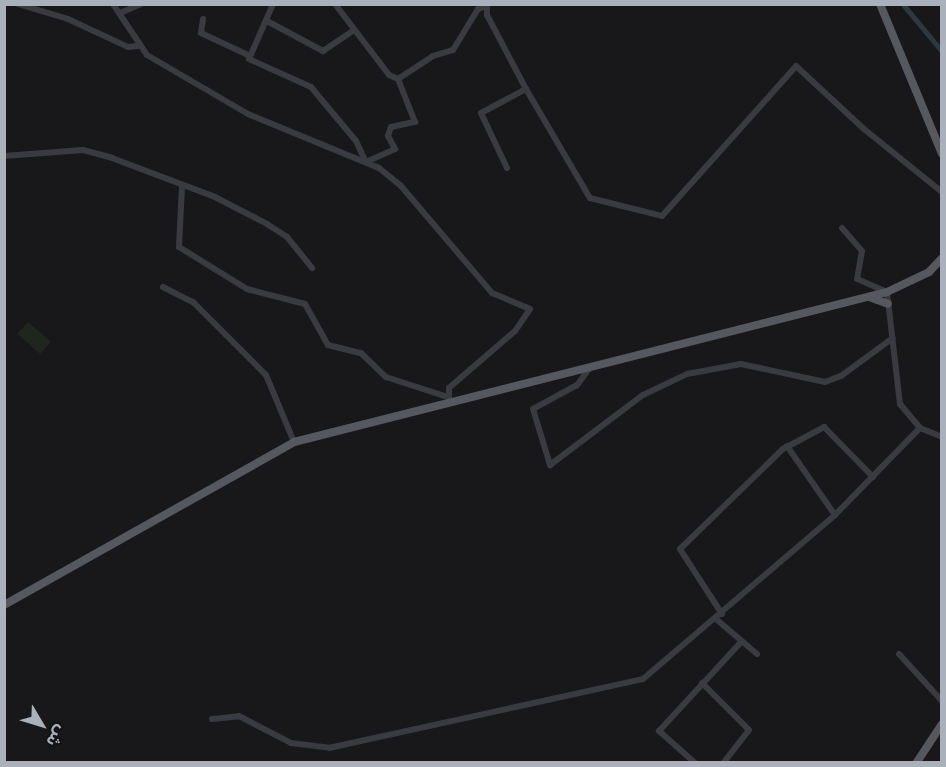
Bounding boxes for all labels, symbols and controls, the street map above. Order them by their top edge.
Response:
north arrow [12,695,72,755]
text: ش [42,722,71,751]

